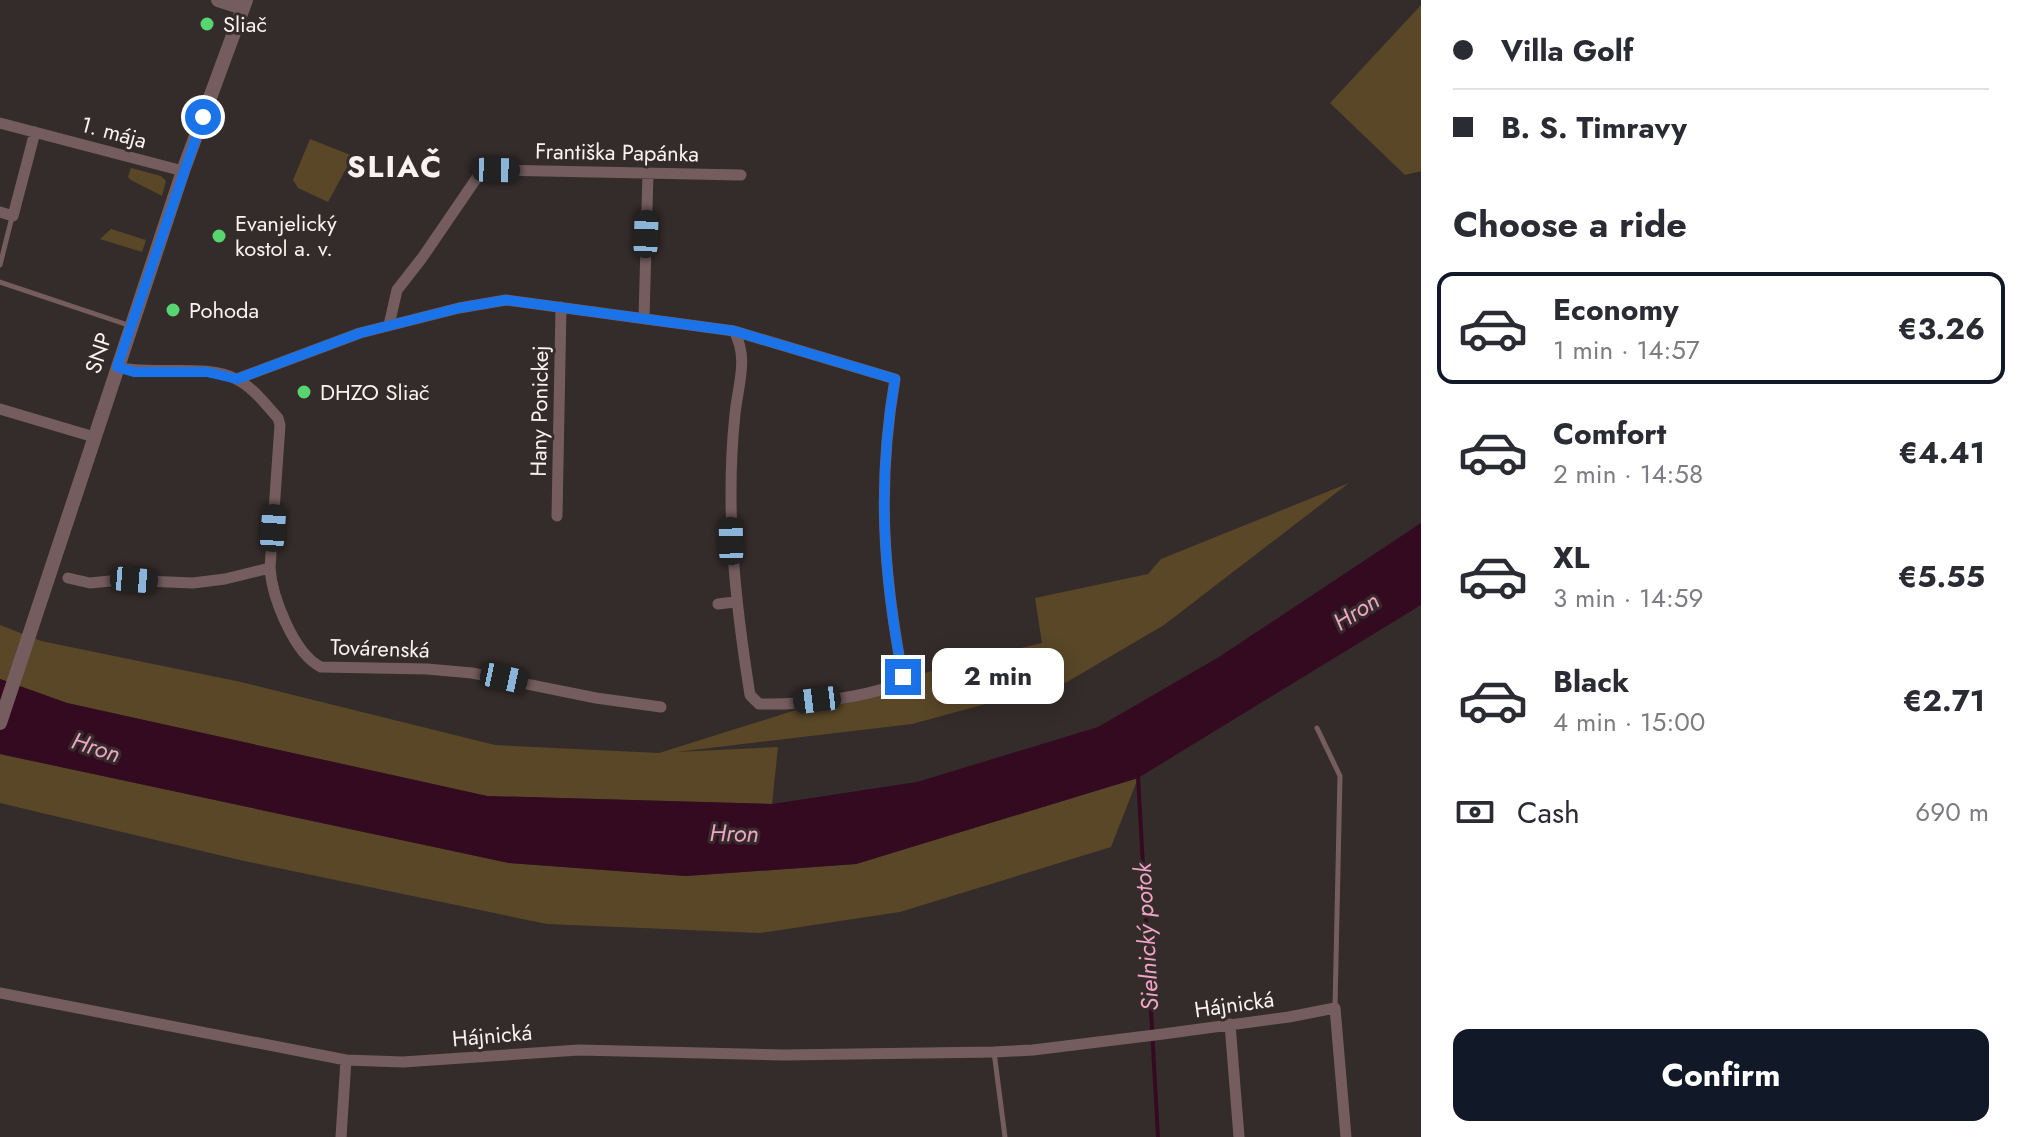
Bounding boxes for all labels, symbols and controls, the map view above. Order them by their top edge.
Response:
place label: Sliač [223,8,267,40]
marker: Sliač [198,15,216,33]
text: Villa Golf [1501,29,1633,72]
route start [185,99,221,135]
text: B. S. Timravy [1501,106,1687,149]
street label: 1. mája [77,108,151,156]
street label: Františka Papánka [535,135,699,169]
district label: SLIAČ [347,145,443,188]
car [472,158,520,182]
text: Choose a ride [1453,198,1687,250]
place label: Evanjelický kostol a. v. [235,207,337,264]
car [633,210,659,258]
marker: Evanjelický kostol a. v. [210,227,228,245]
text: Economy [1553,288,1679,331]
icon: car [1457,292,1529,364]
place label: Pohoda [189,294,259,326]
marker: Pohoda [164,301,182,319]
text: €3.26 [1898,307,1985,350]
street label: SNP [76,328,120,378]
text: 1 min · 14:57 [1553,331,1700,369]
street label: Hany Ponickej [522,345,556,477]
place label: DHZO Sliač [320,376,430,408]
marker: DHZO Sliač [295,383,313,401]
text: Comfort [1553,412,1666,455]
icon: car [1457,416,1529,488]
text: €4.41 [1899,431,1985,474]
text: 2 min · 14:58 [1553,455,1703,493]
car [259,503,287,553]
car [719,517,743,565]
text: XL [1553,536,1589,579]
icon: car [1457,540,1529,612]
text: €5.55 [1898,555,1985,598]
car [109,566,159,594]
text: 3 min · 14:59 [1553,579,1703,617]
water label: Hron [1326,583,1386,639]
street label: Továrenská [330,630,430,666]
callout: 2 min [931,649,1063,705]
text: 2 min [964,657,1032,695]
route end [885,659,921,695]
text: Black [1553,660,1629,703]
car [478,661,530,695]
icon: car [1457,664,1529,736]
text: €2.71 [1903,679,1985,722]
car [792,685,842,715]
text: 4 min · 15:00 [1553,703,1705,741]
water label: Hron [67,723,125,771]
icon: cash [1453,790,1497,834]
text: Cash [1517,791,1580,834]
text: 690 m [1915,793,1989,831]
water label: Hron [709,815,759,851]
water label: Sielnický potok [1125,860,1167,1012]
street label: Hájnická [1192,983,1276,1025]
street label: Hájnická [451,1016,533,1054]
button: Confirm [1453,1029,1989,1121]

